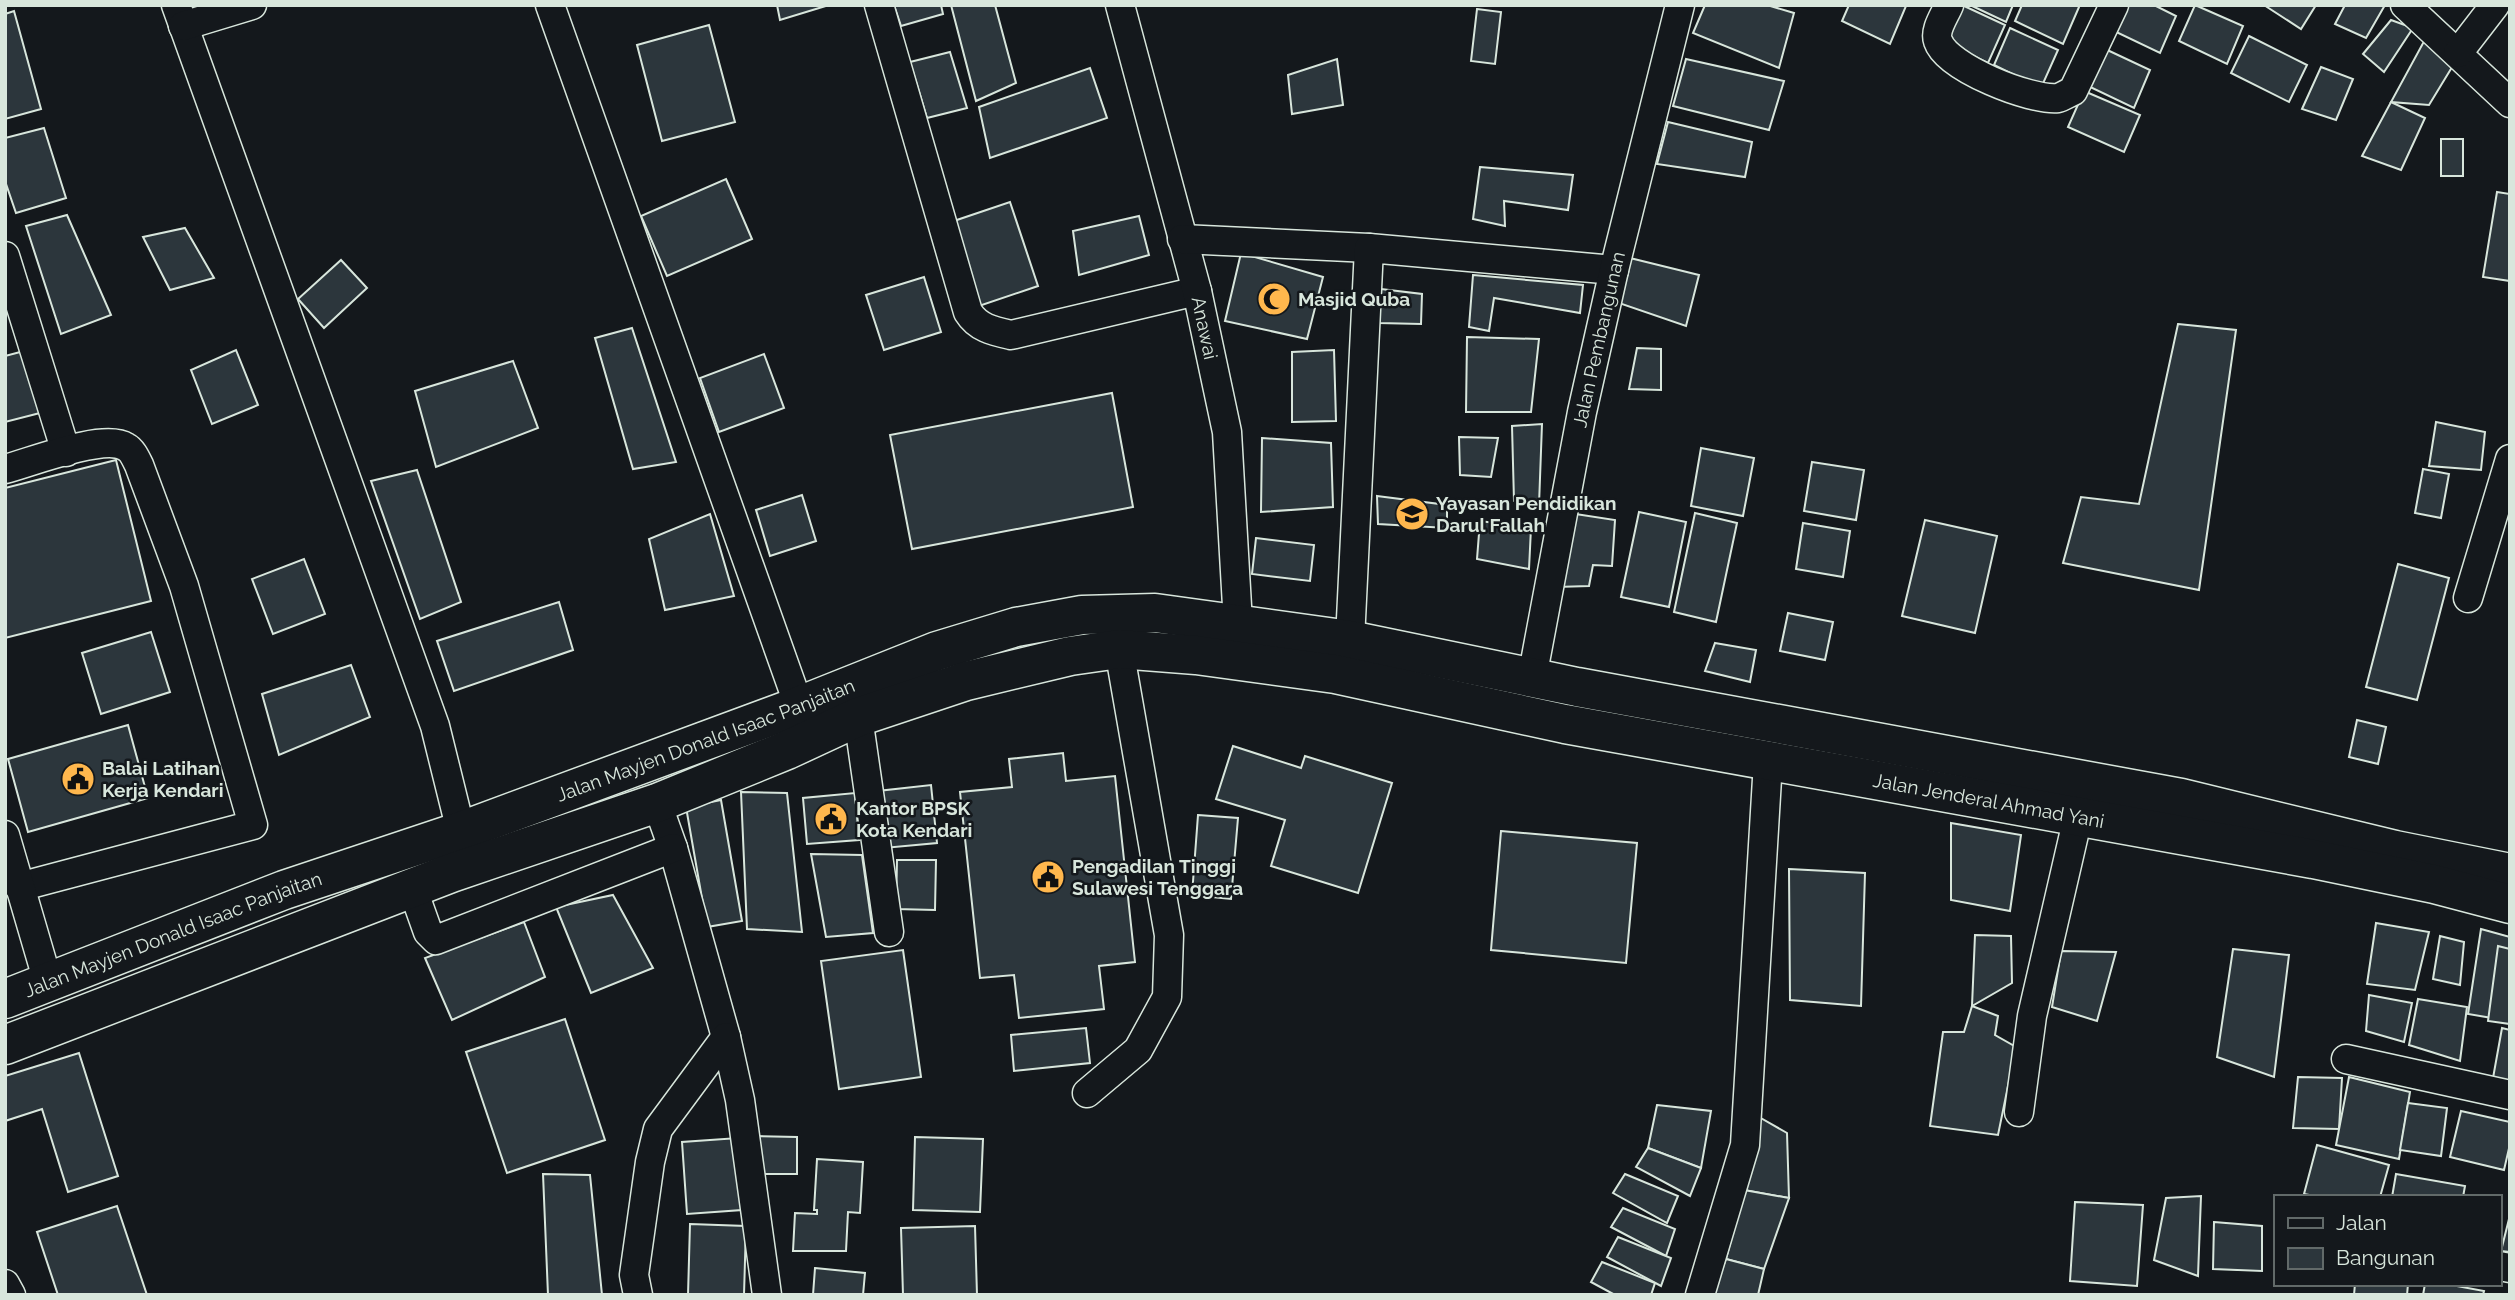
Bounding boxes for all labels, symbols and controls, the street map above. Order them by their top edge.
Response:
street label: Jalan Pembangunan [1568,249,1629,429]
mosque icon: Masjid Quba [1255,280,1293,318]
place label: Masjid Quba [1298,288,1410,310]
street label: Anawai [1187,295,1222,361]
place label: Yayasan Pendidikan Darul Fallah [1436,492,1616,536]
school or university icon: Yayasan Pendidikan Darul Fallah [1393,495,1431,533]
street label: Jalan Mayjen Donald Isaac Panjaitan [553,674,858,806]
place label: Balai Latihan Kerja Kendari [102,757,224,801]
public building icon: Balai Latihan Kerja Kendari [59,760,97,798]
street label: Jalan Jenderal Ahmad Yani [1871,769,2106,832]
place label: Kantor BPSK Kota Kendari [856,797,972,841]
public building icon: Kantor BPSK Kota Kendari [812,800,850,838]
place label: Pengadilan Tinggi Sulawesi Tenggara [1072,855,1243,899]
public building icon: Pengadilan Tinggi Sulawesi Tenggara [1029,858,1067,896]
street label: Jalan Mayjen Donald Isaac Panjaitan [21,867,324,1001]
legend [2274,1195,2501,1286]
text: Jalan [2336,1210,2387,1235]
text: Bangunan [2336,1245,2435,1270]

